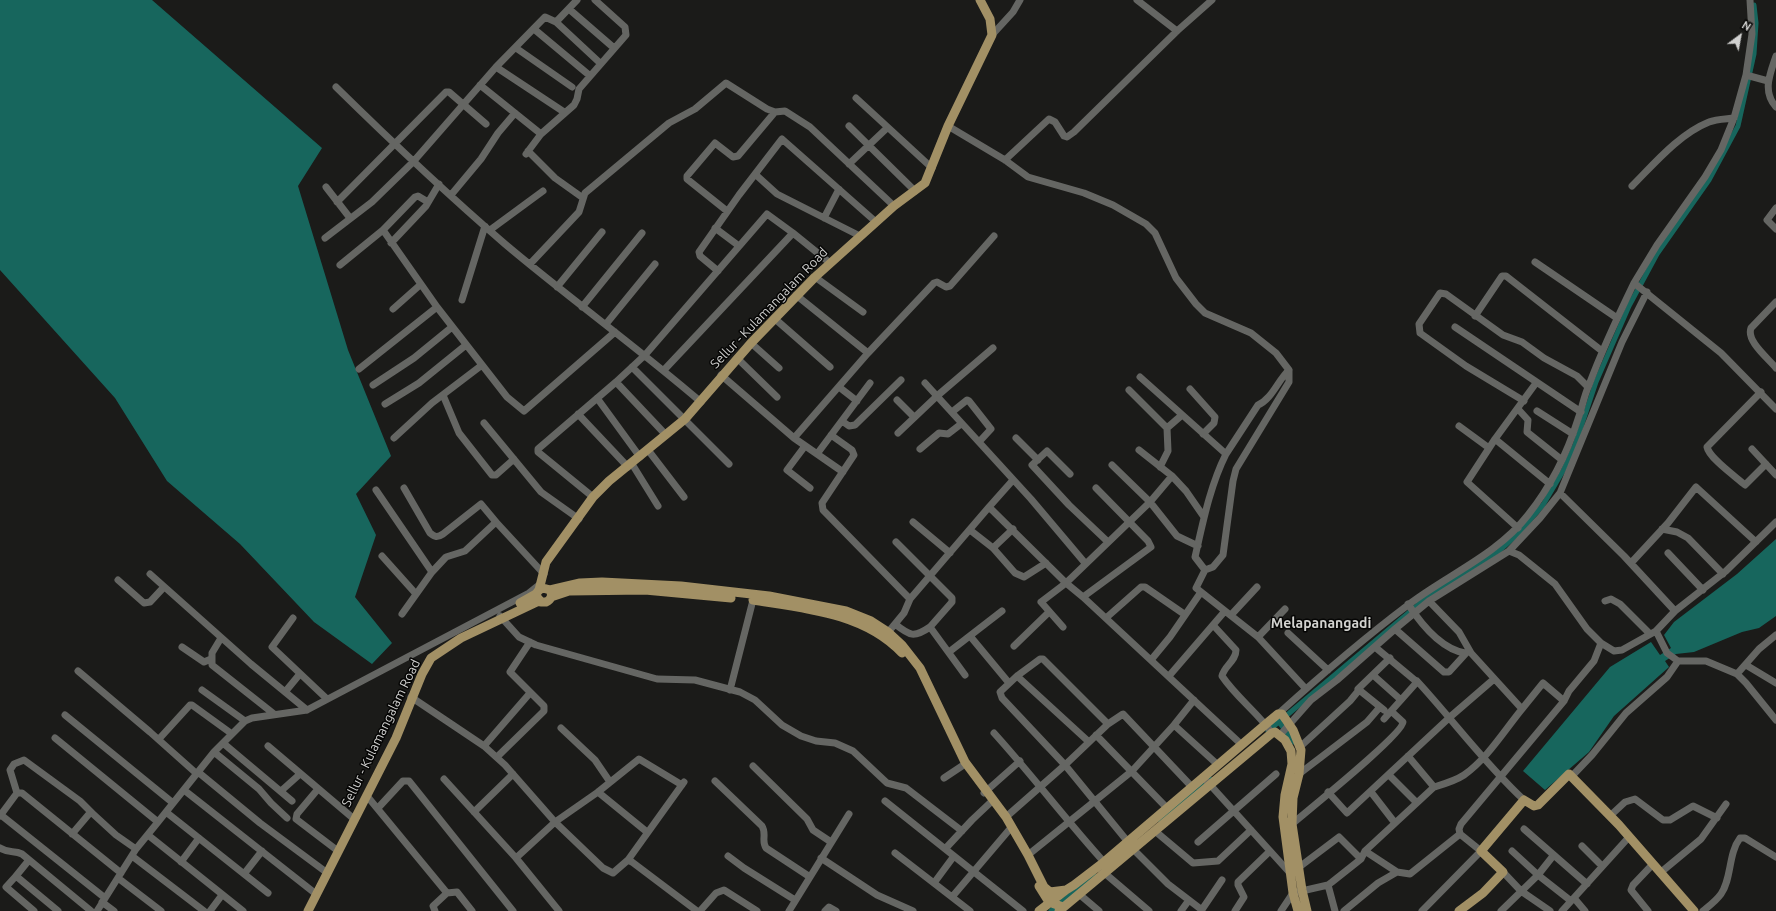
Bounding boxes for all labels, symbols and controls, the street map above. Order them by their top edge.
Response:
north arrow [1720,16,1760,56]
text: N [1740,19,1753,33]
street label: Sellur - Kulamangalam Road [707,244,831,372]
district label: Melapanangadi [1271,615,1371,631]
street label: Sellur - Kulamangalam Road [338,657,424,809]

